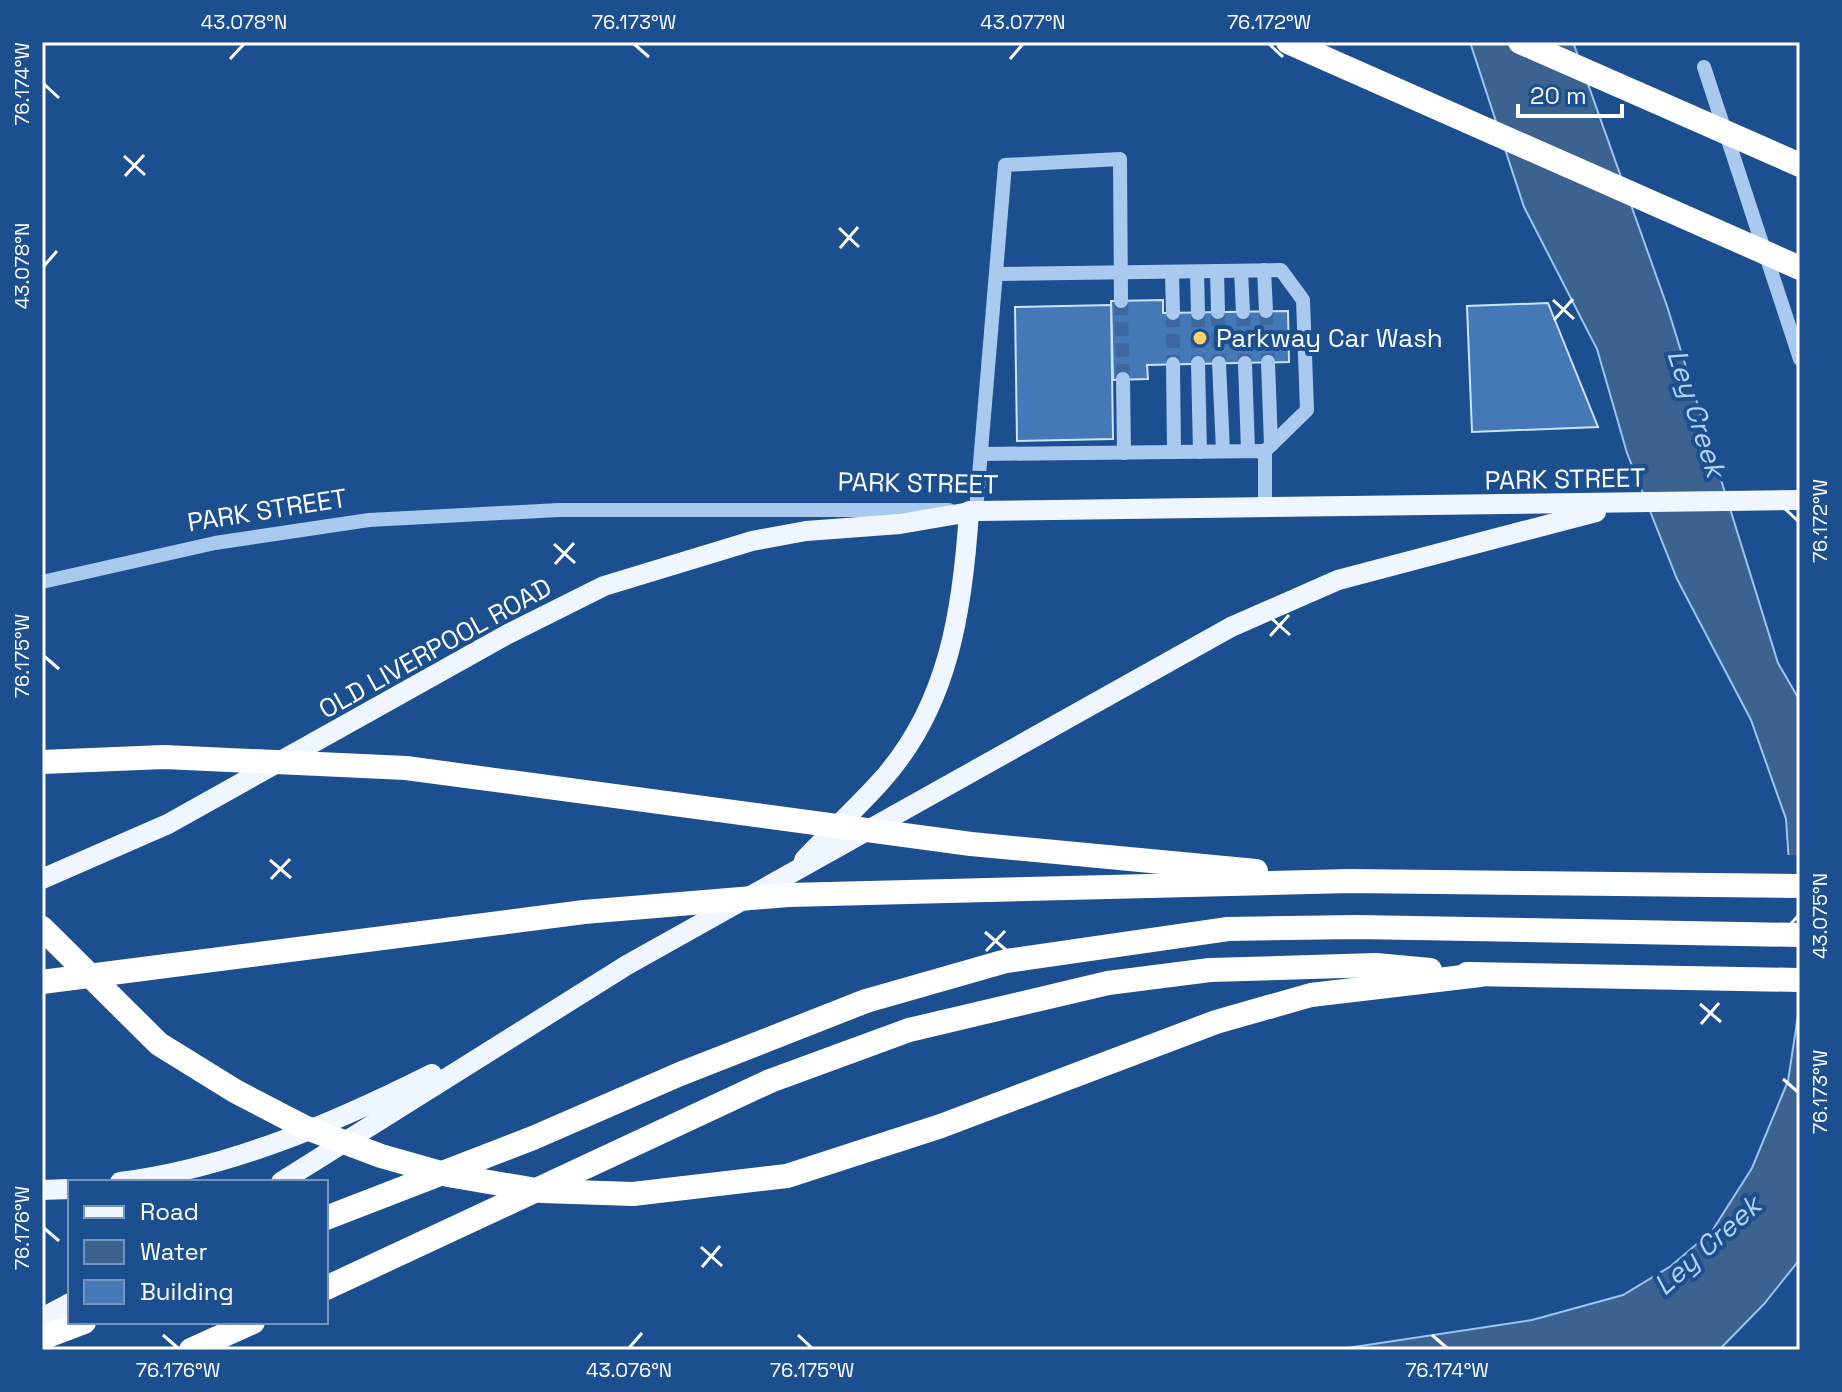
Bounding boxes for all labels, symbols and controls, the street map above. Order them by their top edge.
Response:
text: 43.078°N [201,9,287,35]
text: 76.173°W [592,9,676,35]
text: 43.077°N [980,9,1066,35]
text: 76.172°W [1227,9,1311,35]
text: 76.174°W [9,42,35,126]
scale bar [1518,68,1622,118]
text: 20 m [1530,80,1587,111]
text: 43.078°N [9,223,35,309]
place label: Parkway Car Wash [1216,321,1443,355]
marker: Parkway Car Wash [1191,329,1209,347]
water label: Ley Creek [1659,345,1735,484]
street label: PARK STREET [1484,461,1646,497]
street label: PARK STREET [837,465,999,501]
text: 76.172°W [1807,479,1833,563]
street label: PARK STREET [185,481,349,539]
street label: OLD LIVERPOOL ROAD [313,570,557,726]
text: 76.175°W [9,614,35,698]
text: 43.075°N [1807,873,1833,959]
text: 76.173°W [1807,1050,1833,1134]
legend [68,1180,328,1324]
water label: Ley Creek [1646,1185,1770,1303]
text: 76.176°W [9,1186,35,1270]
text: Road [140,1196,199,1227]
text: Water [140,1236,208,1267]
text: Building [140,1276,234,1307]
text: 76.176°W [136,1357,220,1383]
text: 43.076°N [586,1357,672,1383]
text: 76.175°W [770,1357,854,1383]
text: 76.174°W [1405,1357,1489,1383]

